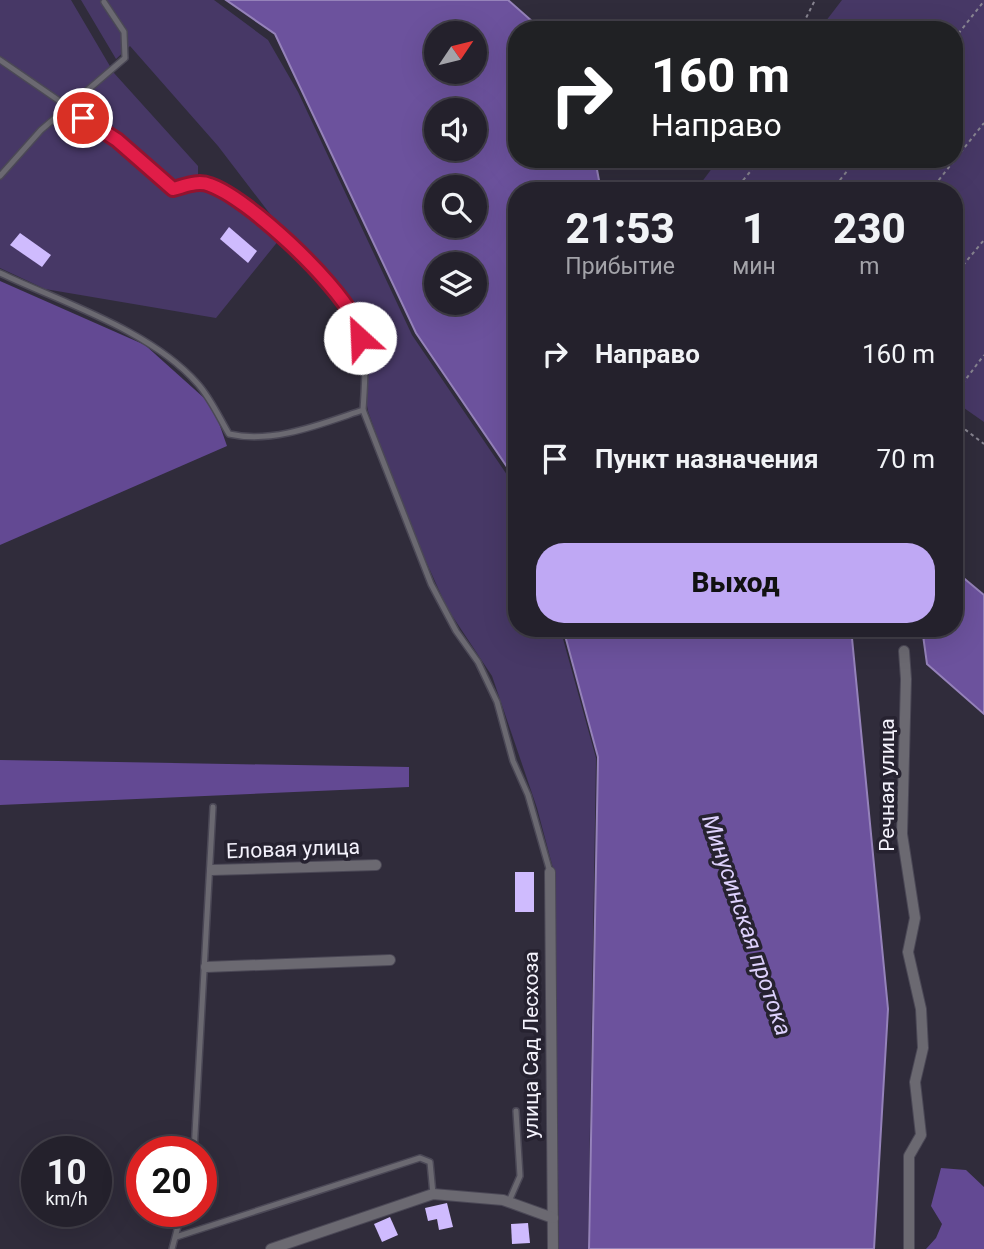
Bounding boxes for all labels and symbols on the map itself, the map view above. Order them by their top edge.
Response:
north arrow [424,21,486,84]
pin [53,88,113,148]
position arrow [323,301,397,375]
street label: Речная улица [875,718,899,852]
water label: Минусинская протока [696,811,797,1039]
street label: Еловая улица [226,835,360,863]
street label: улица Сад Лесхоза [519,951,543,1139]
speed limit sign: 20 [126,1136,217,1227]

